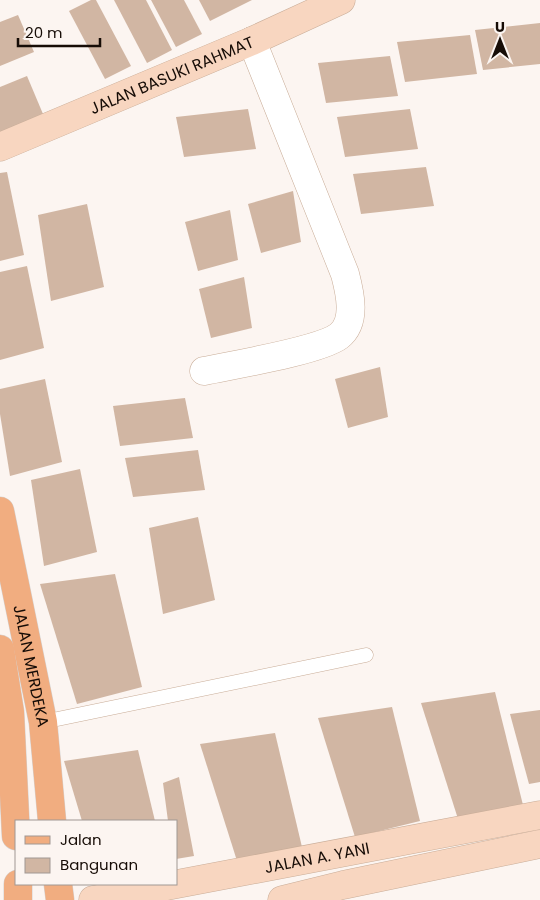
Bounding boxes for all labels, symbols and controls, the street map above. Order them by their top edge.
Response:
scale bar [18,15,100,47]
north arrow [475,15,525,65]
text: U [495,17,505,37]
text: 20 m [25,22,63,43]
street label: JALAN BASUKI RAHMAT [86,30,257,120]
street label: JALAN MERDEKA [8,603,55,729]
legend [15,820,178,885]
text: Jalan [60,829,102,850]
street label: JALAN A. YANI [263,836,371,879]
text: Bangunan [60,854,138,875]

